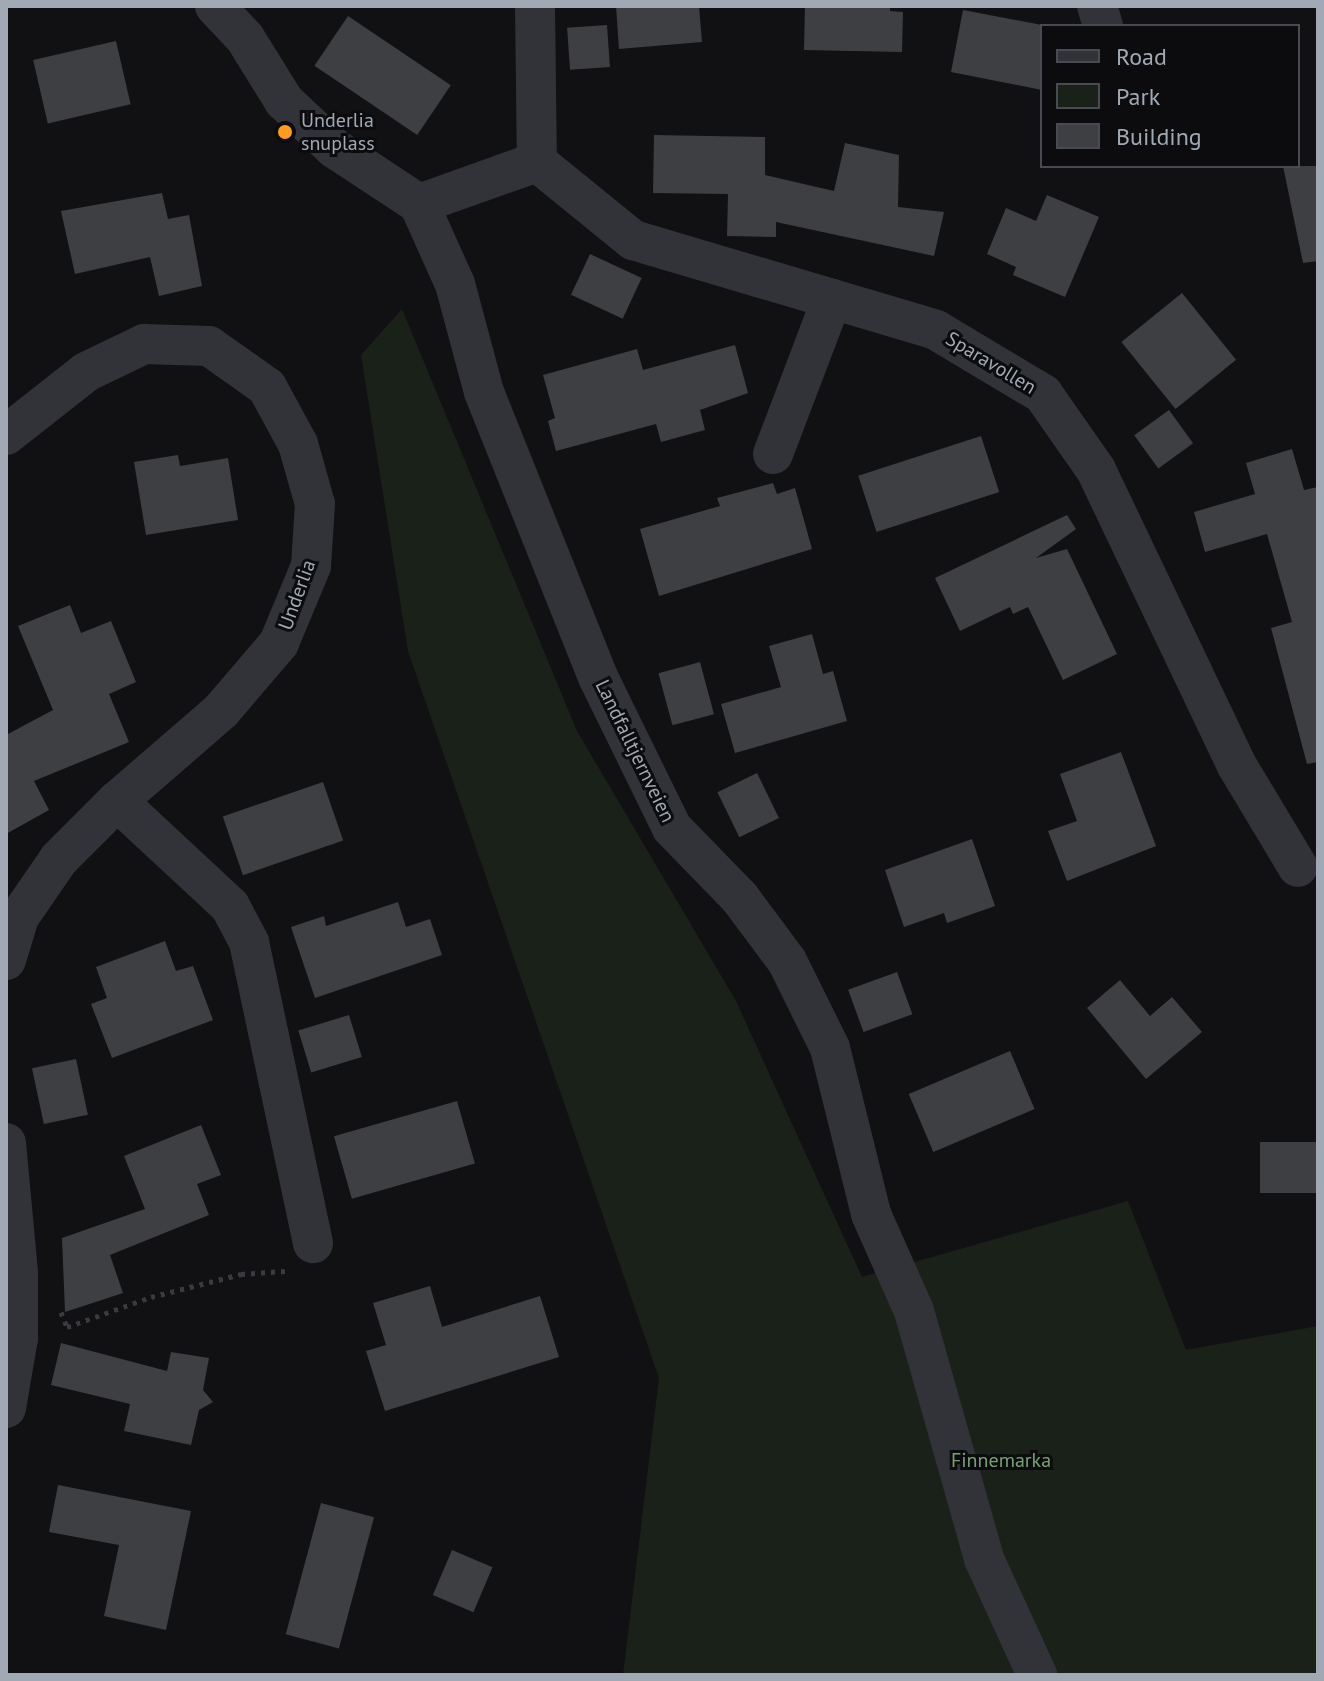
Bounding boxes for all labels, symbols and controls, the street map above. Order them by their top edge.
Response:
legend [1040,24,1300,168]
text: Road [1116,41,1167,72]
text: Park [1116,81,1160,112]
place label: Underlia snuplass [301,108,375,155]
text: Building [1116,121,1202,152]
marker: Underlia snuplass [276,123,294,141]
street label: Sparavollen [942,327,1040,399]
street label: Underlia [273,557,321,633]
street label: Landfalltjernveien [590,676,680,826]
park label: Finnemarka [951,1448,1051,1472]

